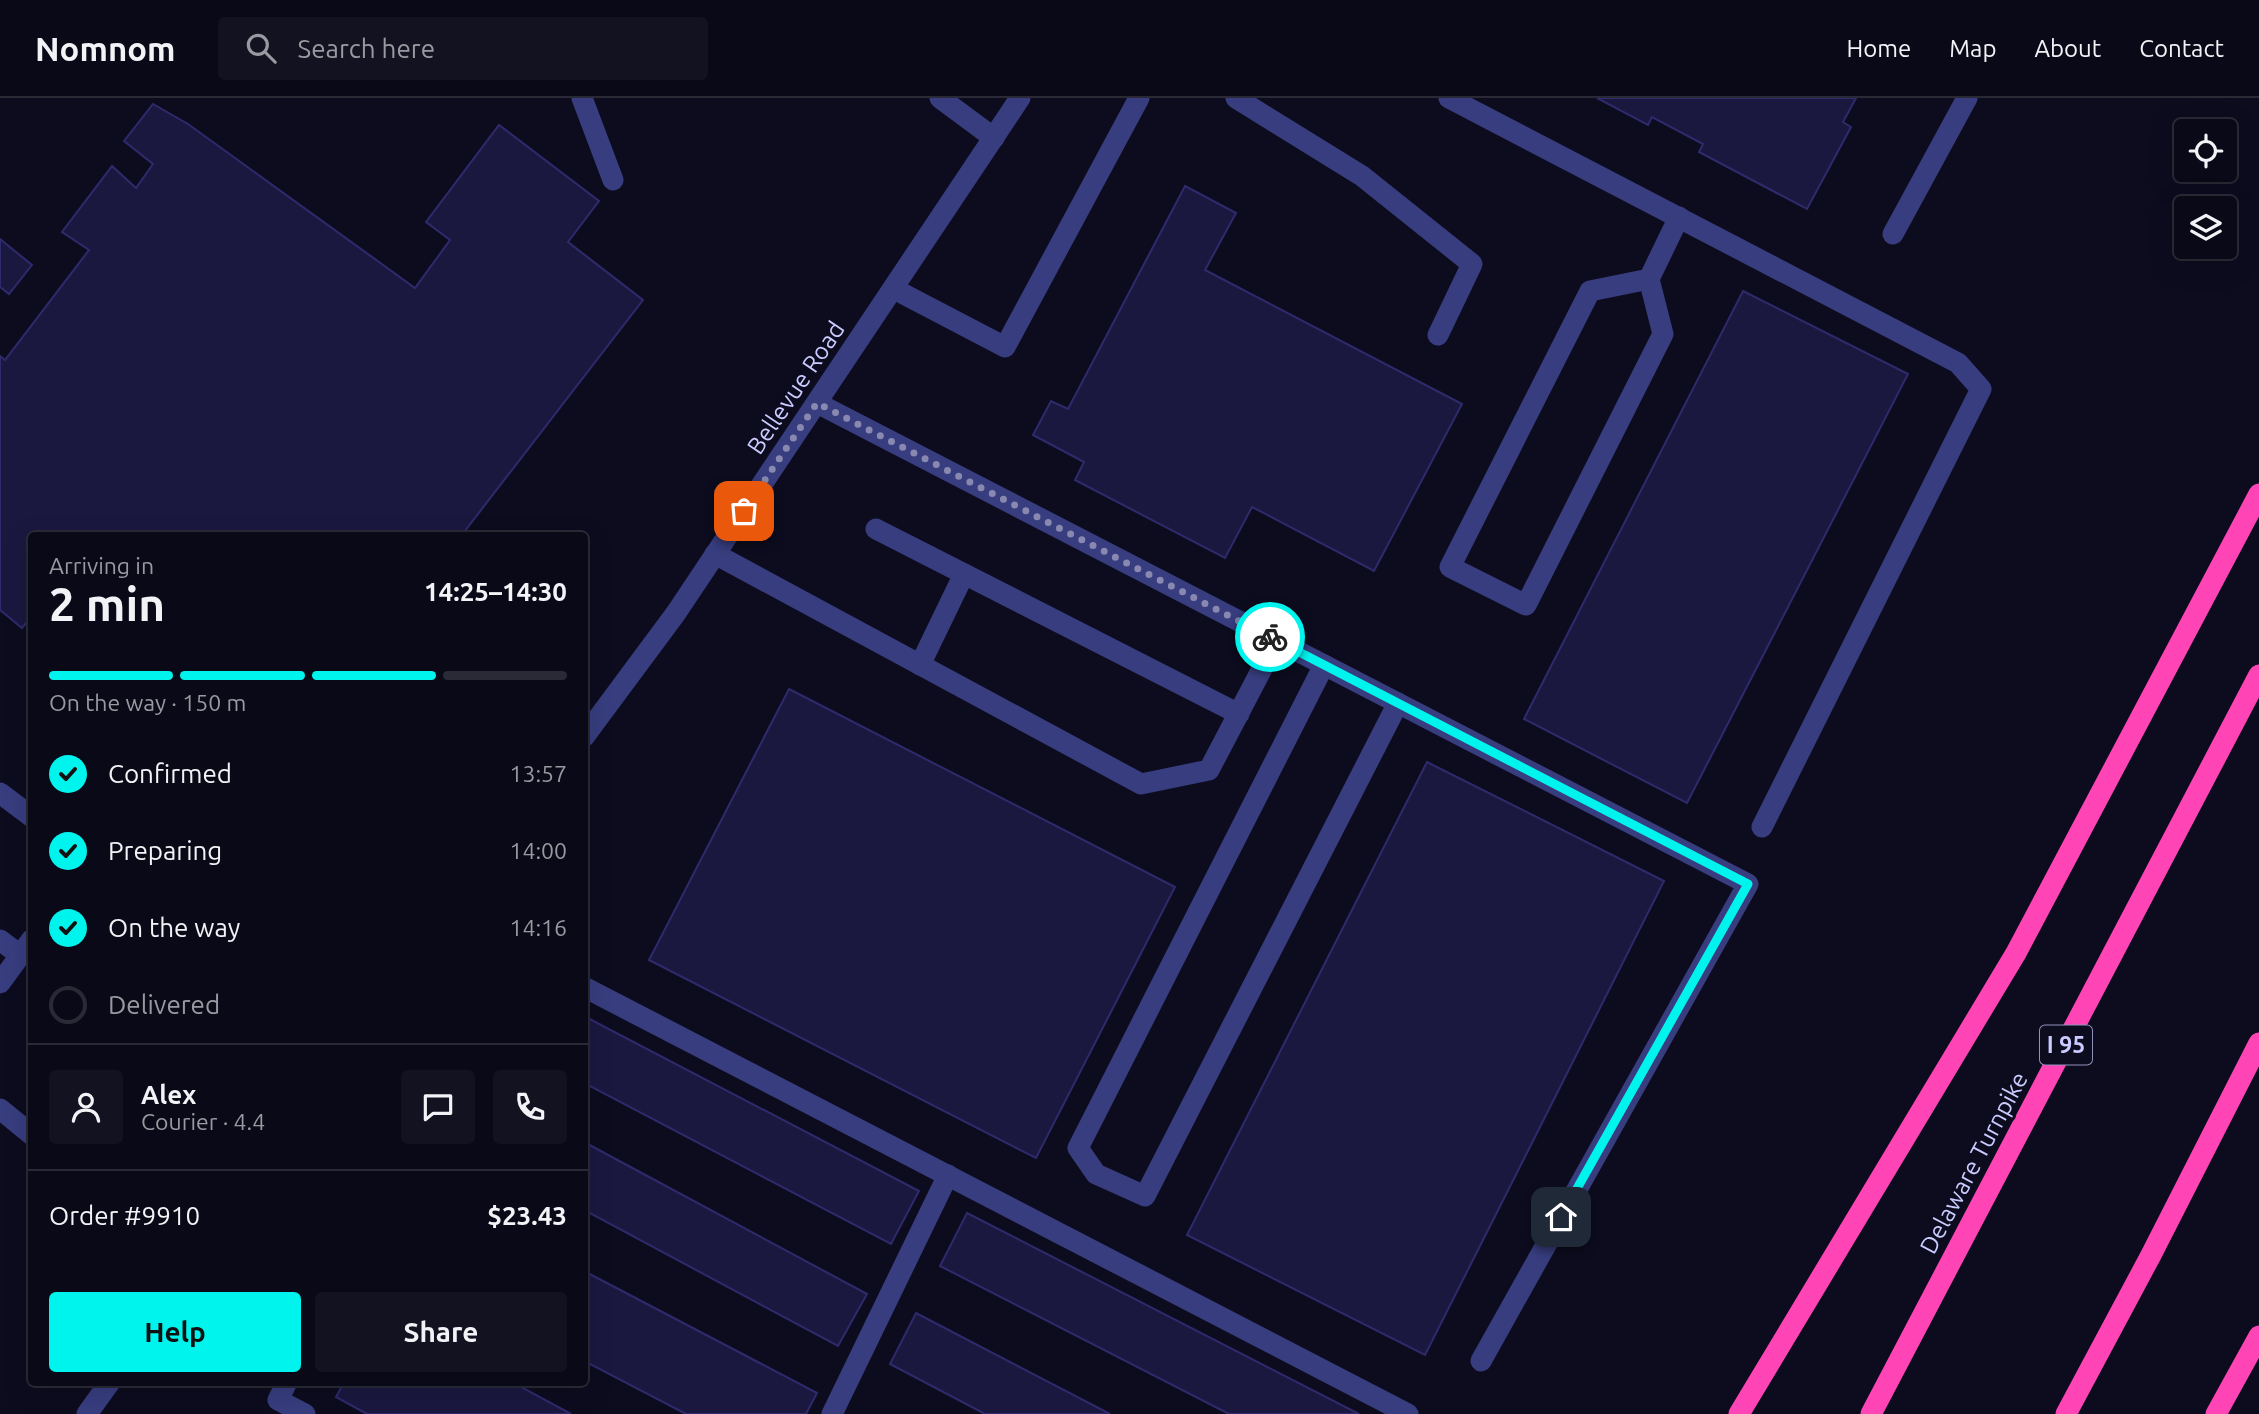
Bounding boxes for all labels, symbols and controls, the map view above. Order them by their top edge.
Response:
search box [218,17,708,80]
icon: search [242,29,280,67]
text: Nomnom [35,30,176,67]
text: Search here [298,34,435,63]
text: Home [1846,35,1911,62]
text: Map [1949,35,1996,62]
text: About [2034,35,2101,62]
text: Contact [2139,35,2224,62]
map controls [2174,119,2237,259]
button: locate [2174,119,2237,182]
button: layers [2174,196,2237,259]
street label: Bellevue Road [741,316,850,459]
pin [714,481,774,541]
icon: bag [725,492,763,530]
text: Arriving in [49,553,154,578]
text: 14:25–14:30 [424,577,567,606]
text: 2 min [49,578,165,630]
courier [1235,602,1305,672]
icon: bike [1251,618,1289,656]
text: On the way · 150 m [49,690,246,715]
icon: check [49,755,87,793]
text: Confirmed [108,759,232,788]
text: 13:57 [509,761,567,786]
icon: check [49,832,87,870]
text: Preparing [108,836,222,865]
text: 14:00 [509,838,567,863]
icon: check [49,909,87,947]
text: On the way [108,913,240,942]
text: 14:16 [509,915,567,940]
text: Delivered [108,990,220,1019]
road number: I 95 [2040,1026,2092,1064]
street label: Delaware Turnpike [1914,1067,2033,1258]
button: person [49,1070,123,1144]
button: chat [401,1070,475,1144]
button: phone [493,1070,567,1144]
text: Alex [141,1080,196,1109]
text: Courier · 4.4 [141,1109,265,1134]
pin [1531,1187,1591,1247]
icon: home [1542,1198,1580,1236]
text: Order #9910 [49,1201,200,1230]
text: $23.43 [487,1201,567,1230]
button: Help [49,1292,301,1372]
button: Share [315,1292,567,1372]

